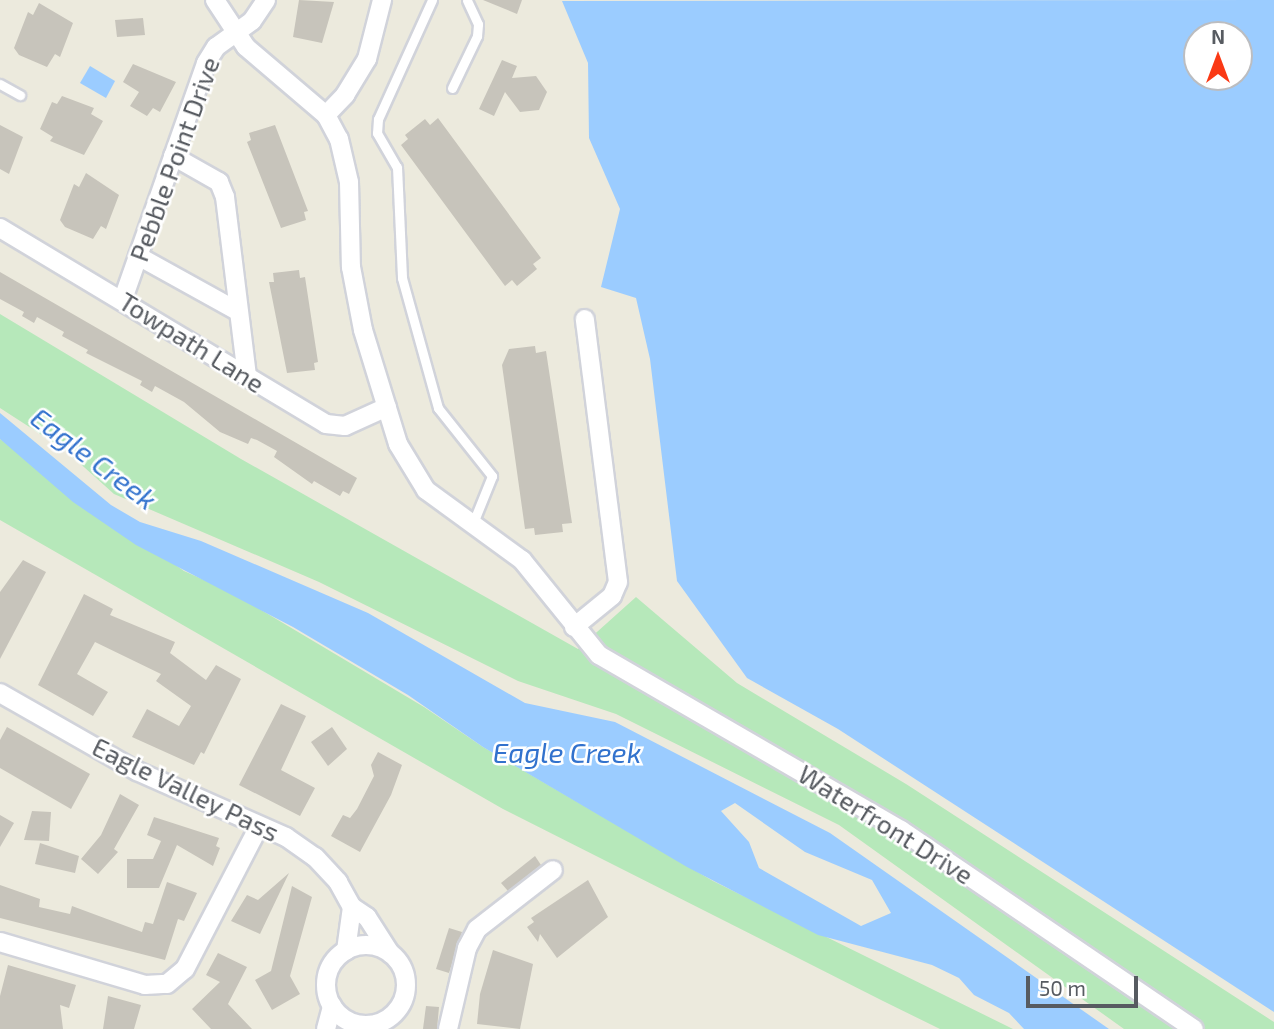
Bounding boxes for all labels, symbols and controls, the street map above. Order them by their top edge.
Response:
north arrow [1183,21,1253,91]
text: N [1211,25,1225,48]
street label: Pebble Point Drive [123,53,225,265]
street label: Towpath Lane [114,285,270,399]
water label: Eagle Creek [25,400,163,516]
street label: Eagle Valley Pass [87,730,285,848]
water label: Eagle Creek [493,735,641,769]
street label: Waterfront Drive [793,758,979,890]
scale bar [1029,962,1141,1006]
text: 50 m [1039,975,1086,1000]

